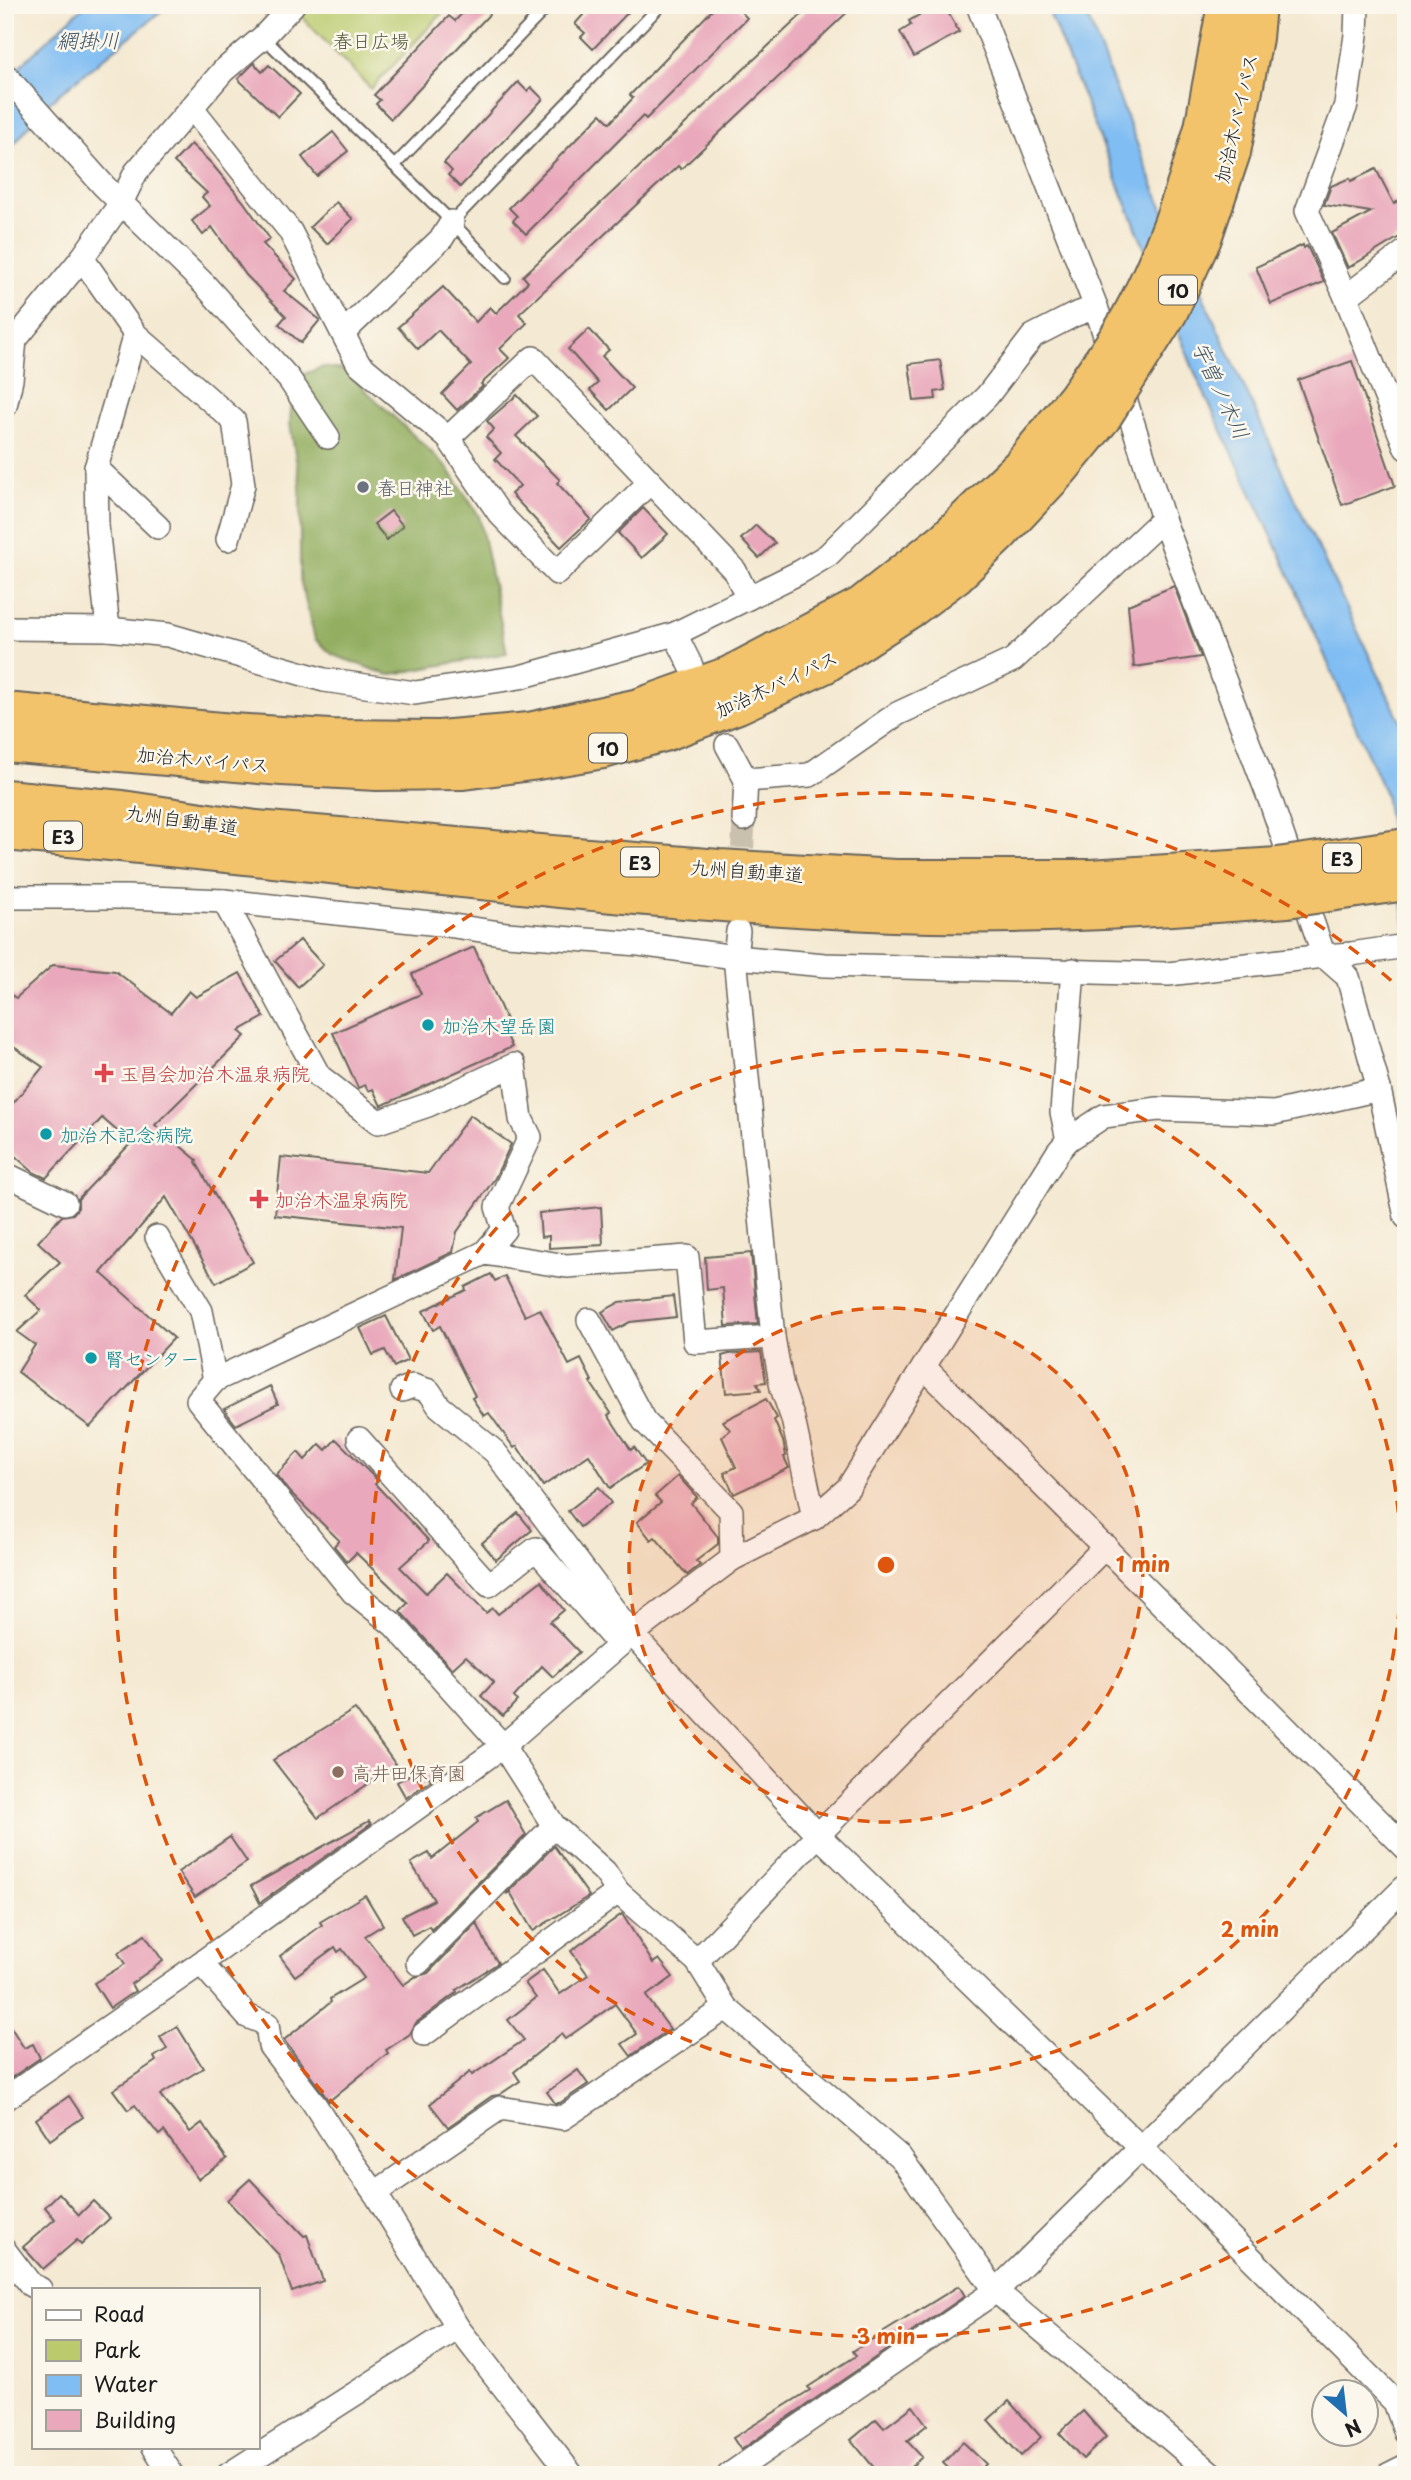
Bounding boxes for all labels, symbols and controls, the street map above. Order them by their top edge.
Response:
water label: 網掛川 [57,23,120,55]
park label: 春日広場 [333,26,409,54]
street label: 加治木バイパス [1206,50,1264,186]
road number: 10 [1159,276,1197,304]
water label: 宇曽ノ木川 [1185,336,1259,444]
place label: 春日神社 [377,473,453,501]
marker: 春日神社 [355,479,371,495]
street label: 加治木バイパス [710,642,842,724]
road number: 10 [589,734,627,762]
street label: 加治木バイパス [136,739,270,779]
street label: 九州自動車道 [124,797,240,841]
road number: E3 [44,822,82,850]
road number: E3 [1323,844,1361,872]
road number: E3 [621,848,659,876]
street label: 九州自動車道 [689,852,805,888]
place label: 加治木望岳園 [442,1011,556,1039]
marker: 加治木望岳園 [420,1017,436,1033]
place label: 玉昌会加治木温泉病院 [120,1059,310,1087]
marker: 玉昌会加治木温泉病院 [94,1063,114,1083]
place label: 加治木記念病院 [60,1120,193,1148]
marker: 加治木記念病院 [38,1126,54,1142]
place label: 加治木温泉病院 [275,1185,408,1213]
marker: 加治木温泉病院 [249,1189,269,1209]
place label: 腎センター [105,1344,199,1372]
marker: 腎センター [83,1350,99,1366]
text: 1 min [1116,1547,1170,1579]
centre of rings [874,1553,898,1577]
place label: 高井田保育園 [352,1758,466,1786]
marker: 高井田保育園 [330,1764,346,1780]
text: 2 min [1221,1912,1279,1944]
legend [32,2288,259,2448]
text: Road [94,2297,145,2329]
text: 3 min [856,2319,916,2351]
text: Park [94,2333,141,2365]
text: Water [94,2367,158,2399]
north arrow [1310,2378,1380,2448]
text: Building [94,2403,176,2435]
text: N [1340,2413,1367,2445]

